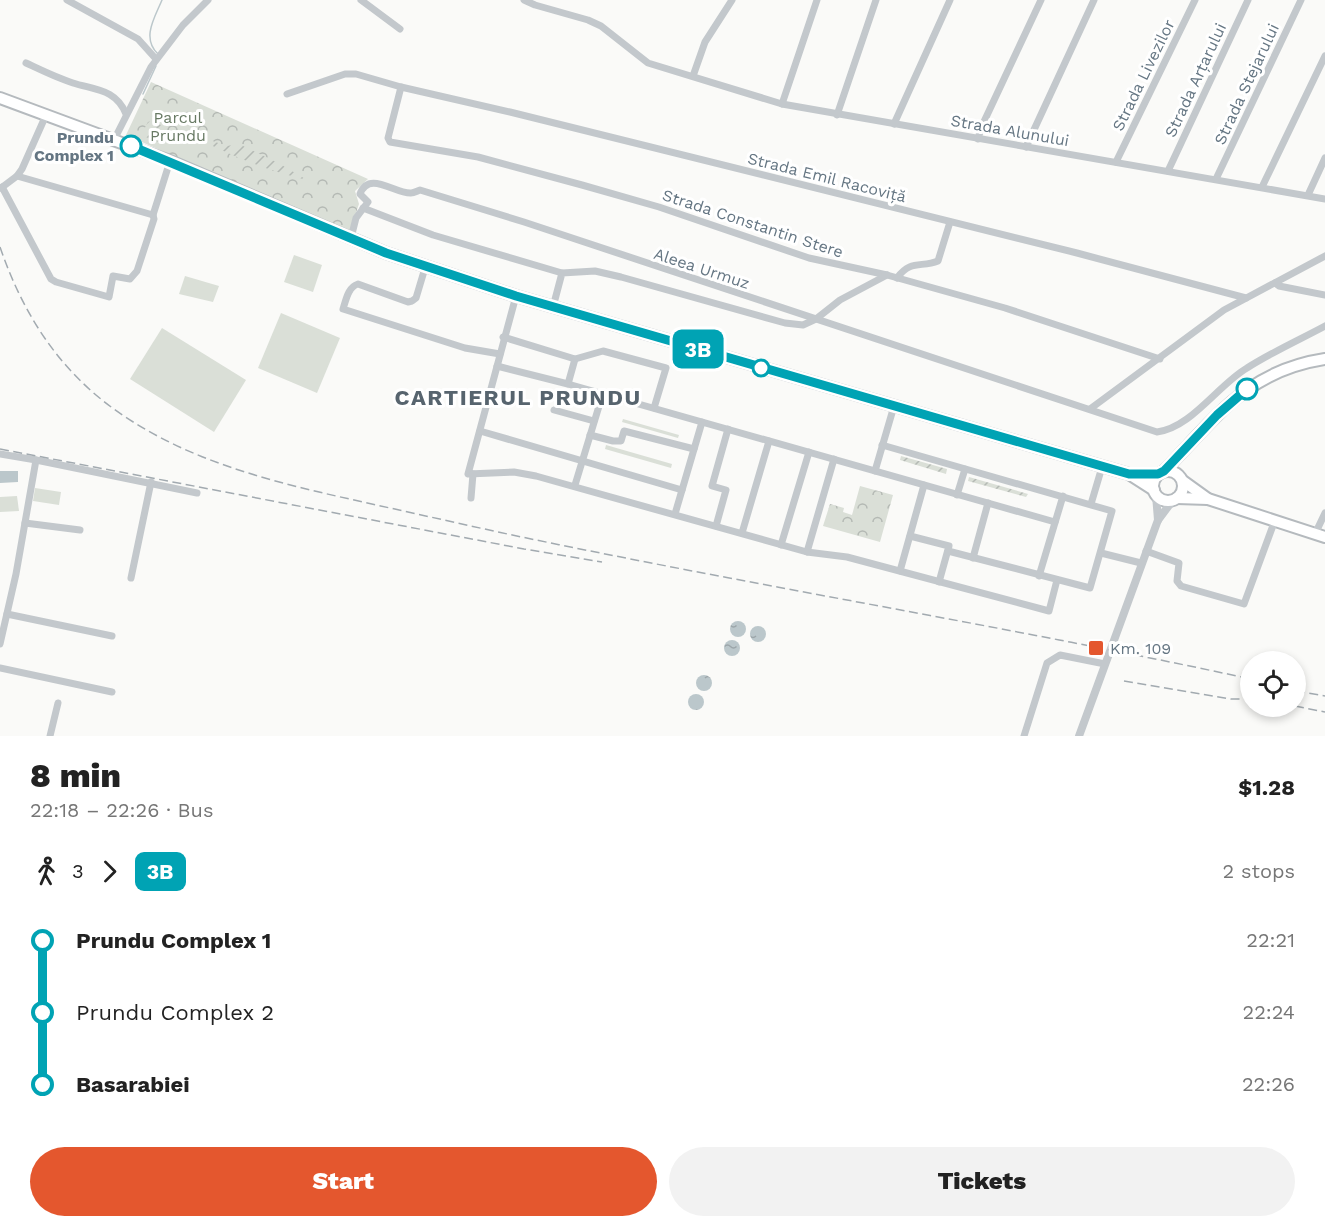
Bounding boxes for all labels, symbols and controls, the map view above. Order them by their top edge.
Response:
street label: Strada Livezilor [1108,16,1179,134]
street label: Strada Arțarului [1161,20,1230,140]
street label: Strada Stejarului [1210,21,1283,148]
park label: Parcul Prundu [150,108,206,145]
street label: Strada Alunului [949,111,1071,150]
place label: Prundu Complex 1 [34,128,114,165]
marker: Prundu Complex 1 [120,135,142,157]
street label: Strada Emil Racoviță [746,149,908,206]
street label: Strada Constantin Stere [660,185,846,262]
street label: Aleea Urmuz [652,244,752,293]
line badge: 3B [671,330,725,368]
text: 3B [685,337,711,362]
unlabelled marker [752,359,770,377]
unlabelled marker [1236,378,1258,400]
district label: CARTIERUL PRUNDU [394,385,642,410]
marker: Km. 109 [1087,639,1105,657]
place label: Km. 109 [1110,639,1171,658]
map controls [1240,651,1306,717]
button: locate [1240,651,1306,717]
text: 8 min [30,756,121,795]
text: $1.28 [1238,775,1295,800]
text: 22:18 – 22:26 · Bus [30,798,213,822]
icon: walk [30,855,63,888]
icon: forward [93,855,126,888]
text: 3 [72,859,84,883]
text: 3B [147,859,174,884]
text: 2 stops [1223,859,1295,883]
text: Prundu Complex 1 [76,928,271,953]
text: 22:21 [1246,928,1295,952]
text: Prundu Complex 2 [76,1000,274,1025]
text: 22:24 [1242,1000,1295,1024]
text: Basarabiei [76,1072,190,1097]
text: 22:26 [1242,1072,1295,1096]
button: Start [30,1147,657,1216]
button: Tickets [669,1147,1295,1216]

